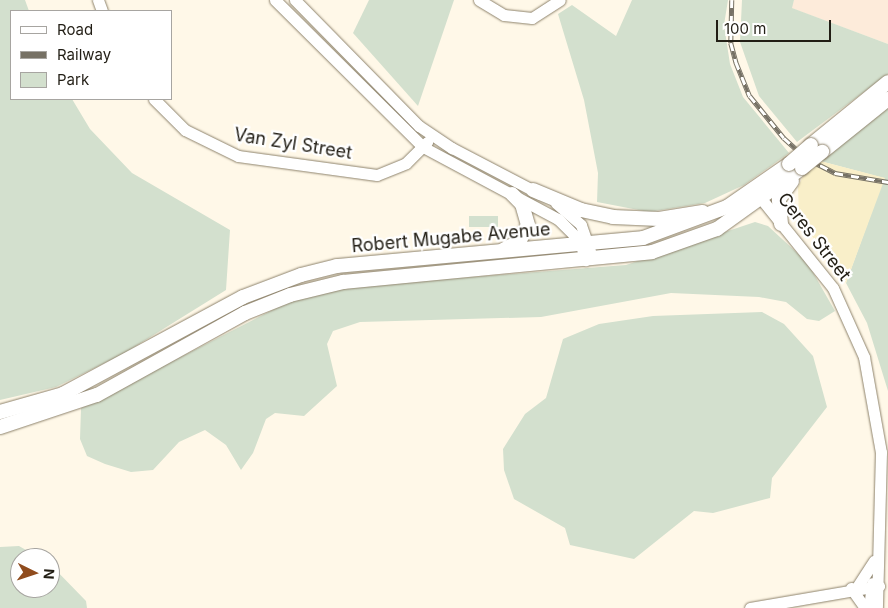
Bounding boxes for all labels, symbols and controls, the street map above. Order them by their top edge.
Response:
legend [10,10,172,100]
scale bar [718,10,833,42]
text: 100 m [724,19,766,38]
text: Road [57,20,93,39]
text: Railway [57,45,111,64]
text: Park [57,70,89,89]
street label: Van Zyl Street [233,124,353,164]
street label: Ceres Street [773,189,855,285]
street label: Robert Mugabe Avenue [351,219,551,257]
north arrow [10,548,60,598]
text: N [41,568,58,580]

